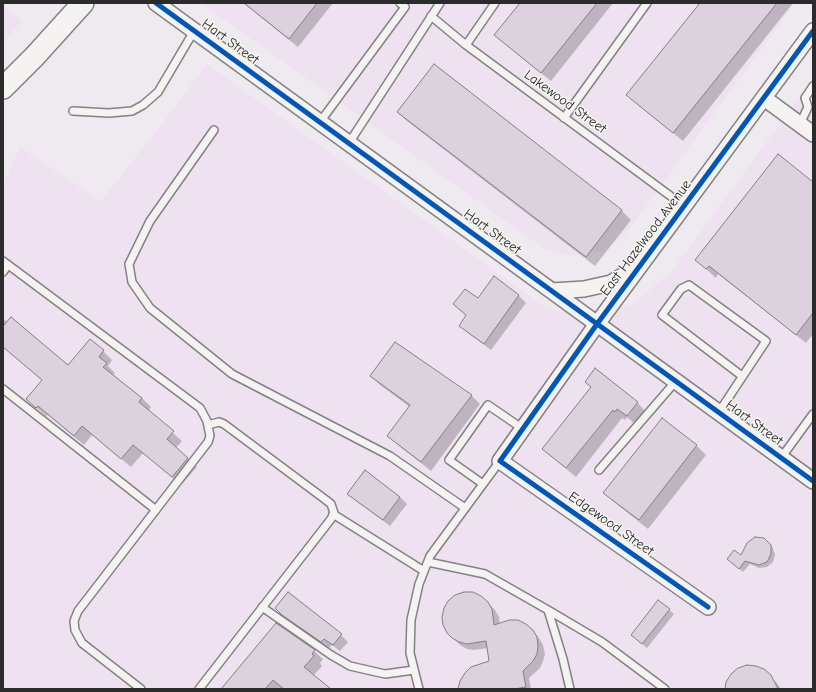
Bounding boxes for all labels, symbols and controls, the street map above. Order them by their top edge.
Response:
street label: Hart Street [198,16,262,68]
street label: Lakewood Street [521,67,609,137]
street label: East Hazelwood Avenue [597,177,695,299]
street label: Hart Street [460,206,524,258]
street label: Hart Street [722,397,786,449]
street label: Edgewood Street [565,488,657,560]

